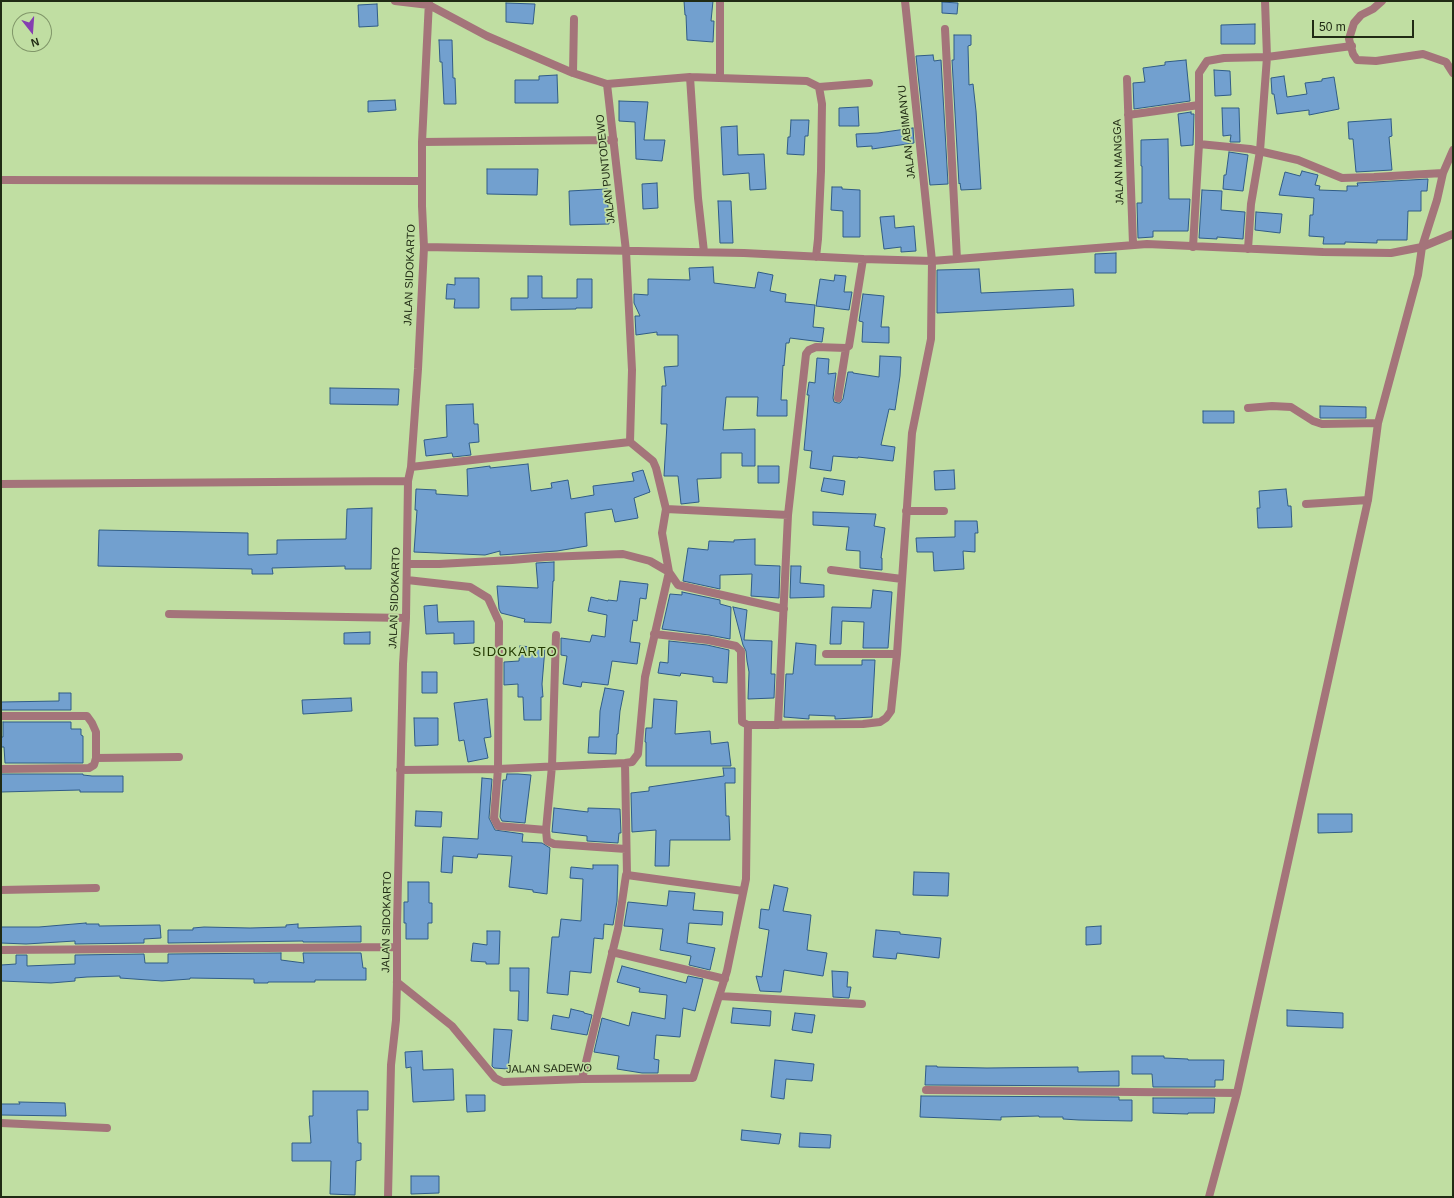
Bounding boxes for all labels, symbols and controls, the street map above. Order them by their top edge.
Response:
north arrow [12,12,52,52]
scale bar [1314,12,1416,38]
text: 50 m [1319,20,1346,34]
text: N [30,36,41,49]
street label: JALAN ABIMANYU [895,84,919,180]
street label: JALAN PUNTODEWO [594,114,618,224]
street label: JALAN MANGGA [1111,119,1127,205]
street label: JALAN SIDOKARTO [402,224,418,326]
street label: JALAN SIDOKARTO [387,547,403,649]
district label: SIDOKARTO [472,644,558,660]
street label: JALAN SIDOKARTO [380,871,394,973]
street label: JALAN SADEWO [506,1062,592,1076]

